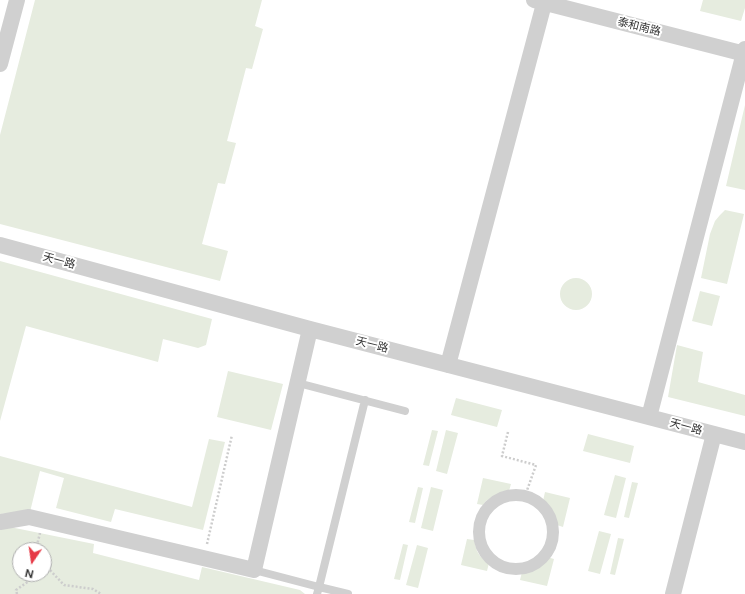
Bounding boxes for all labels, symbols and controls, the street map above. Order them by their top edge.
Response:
street label: 泰和南路 [616,15,662,39]
street label: 天一路 [41,250,77,272]
street label: 天一路 [354,335,390,355]
street label: 天一路 [668,416,704,438]
north arrow [12,542,52,582]
text: N [24,566,35,580]

